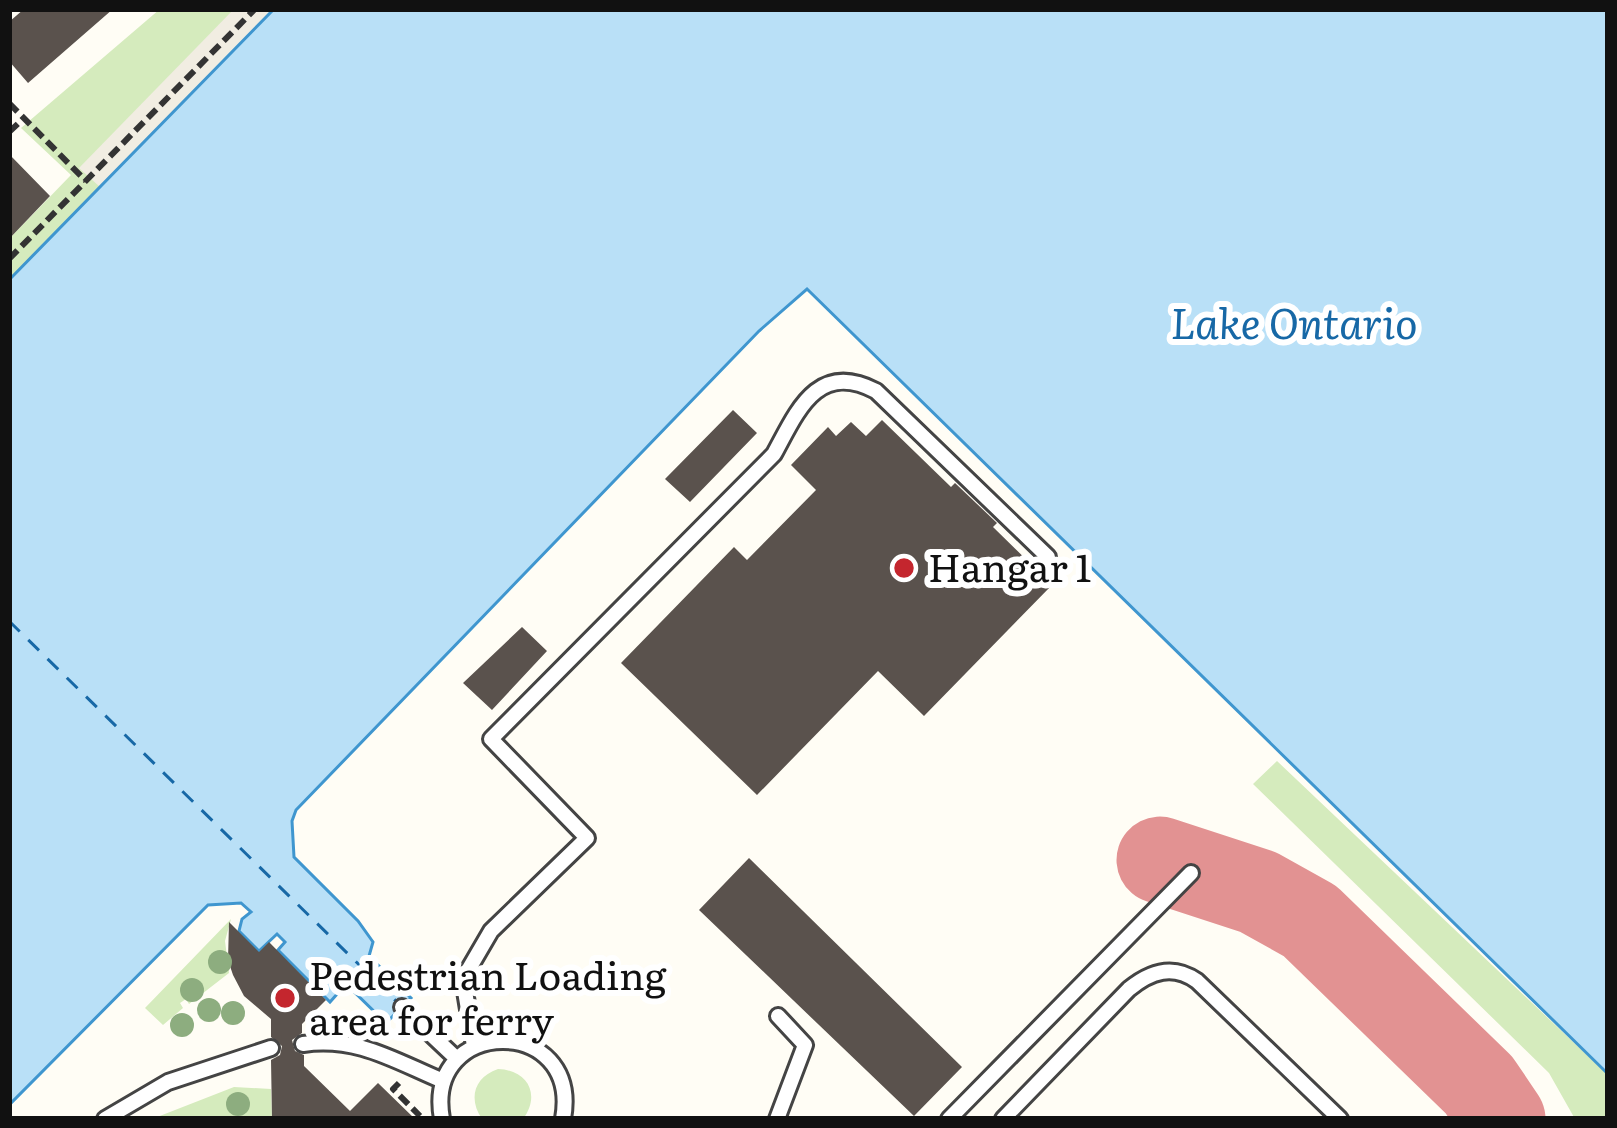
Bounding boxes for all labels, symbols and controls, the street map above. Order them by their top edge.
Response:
water label: Lake Ontario [1170,290,1418,352]
place label: Hangar 1 [928,536,1091,594]
marker: Hangar 1 [891,555,917,581]
place label: Pedestrian Loading area for ferry [309,944,667,1047]
marker: Pedestrian Loading area for ferry [272,985,298,1011]

